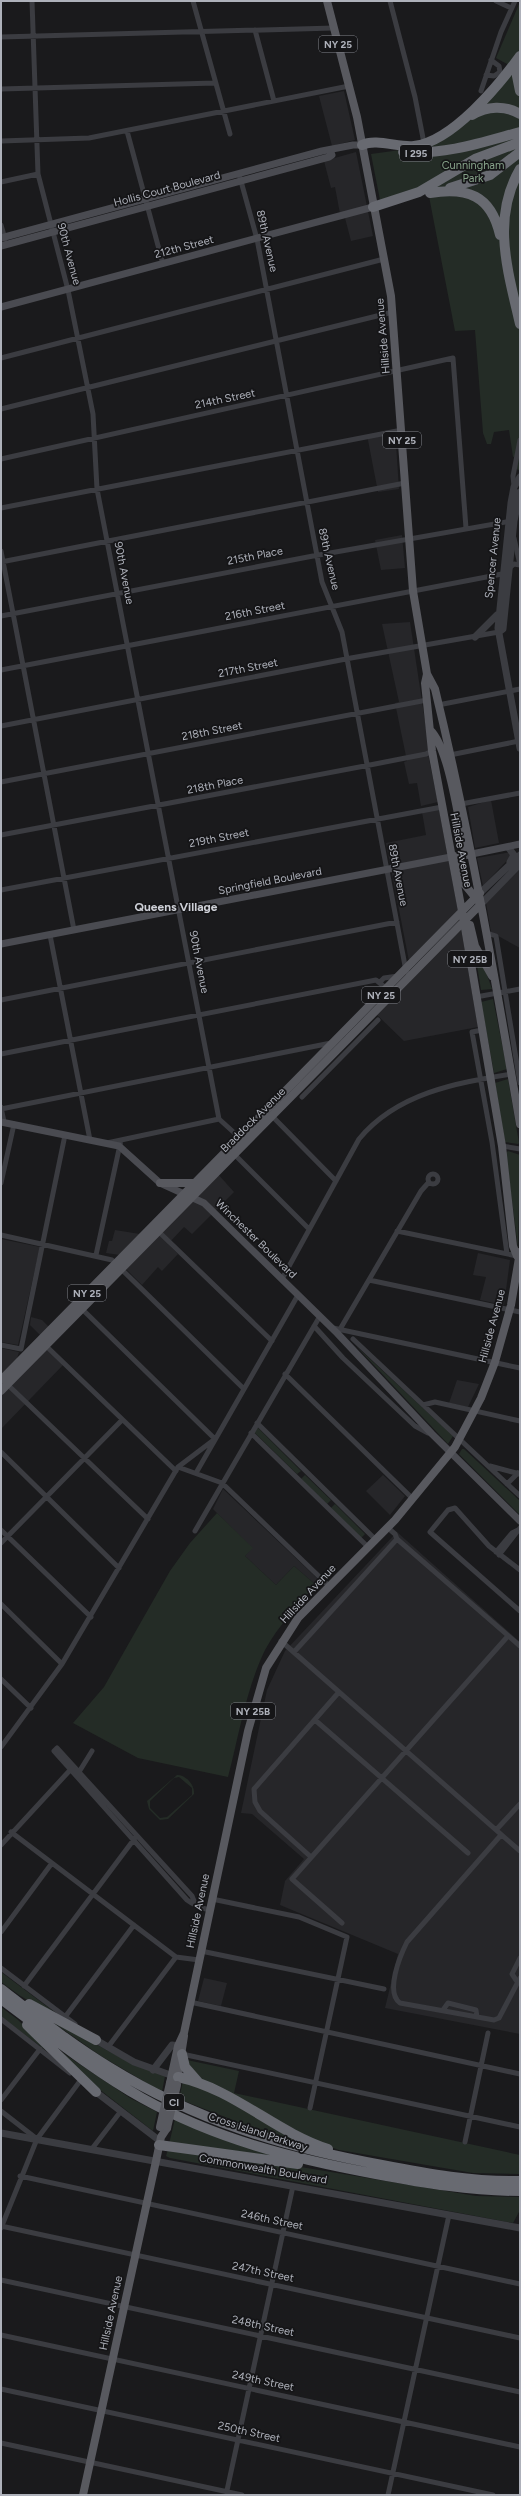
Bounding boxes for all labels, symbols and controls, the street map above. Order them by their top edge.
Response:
road number: NY 25 [319,36,357,52]
road number: I 295 [400,145,432,161]
park label: Cunningham Park [442,159,504,185]
street label: Hollis Court Boulevard [112,169,222,209]
street label: 89th Avenue [254,209,280,273]
street label: 90th Avenue [55,222,83,286]
street label: 212th Street [153,233,215,261]
street label: Hillside Avenue [373,298,393,374]
street label: 214th Street [194,386,256,412]
road number: NY 25 [383,432,421,448]
street label: Spencer Avenue [482,517,504,599]
street label: 89th Avenue [316,527,342,591]
street label: 90th Avenue [112,541,136,605]
street label: 215th Place [226,544,284,568]
street label: 216th Street [224,599,286,623]
street label: 217th Street [217,656,279,680]
street label: 218th Street [181,719,243,743]
street label: 218th Place [186,773,244,797]
street label: Hillside Avenue [447,812,475,888]
street label: 219th Street [188,826,250,850]
street label: 89th Avenue [386,843,410,907]
street label: Springfield Boulevard [217,865,323,897]
district label: Queens Village [135,900,218,914]
street label: 90th Avenue [187,930,211,994]
road number: NY 25B [448,951,492,967]
road number: NY 25 [362,987,400,1003]
street label: Braddock Avenue [218,1085,288,1155]
street label: Winchester Boulevard [213,1197,299,1281]
road number: NY 25 [68,1285,106,1301]
street label: Hillside Avenue [476,1288,508,1364]
street label: Hillside Avenue [277,1562,339,1626]
road number: NY 25B [231,1703,275,1719]
street label: Hillside Avenue [184,1873,212,1949]
road number: CI [164,2094,184,2110]
street label: Cross Island Parkway [207,2110,309,2154]
street label: Commonwealth Boulevard [198,2151,328,2187]
street label: 246th Street [240,2207,304,2233]
street label: 247th Street [231,2259,295,2285]
street label: Hillside Avenue [97,2275,125,2351]
street label: 248th Street [231,2313,295,2339]
street label: 249th Street [231,2368,295,2394]
street label: 250th Street [217,2419,281,2445]

